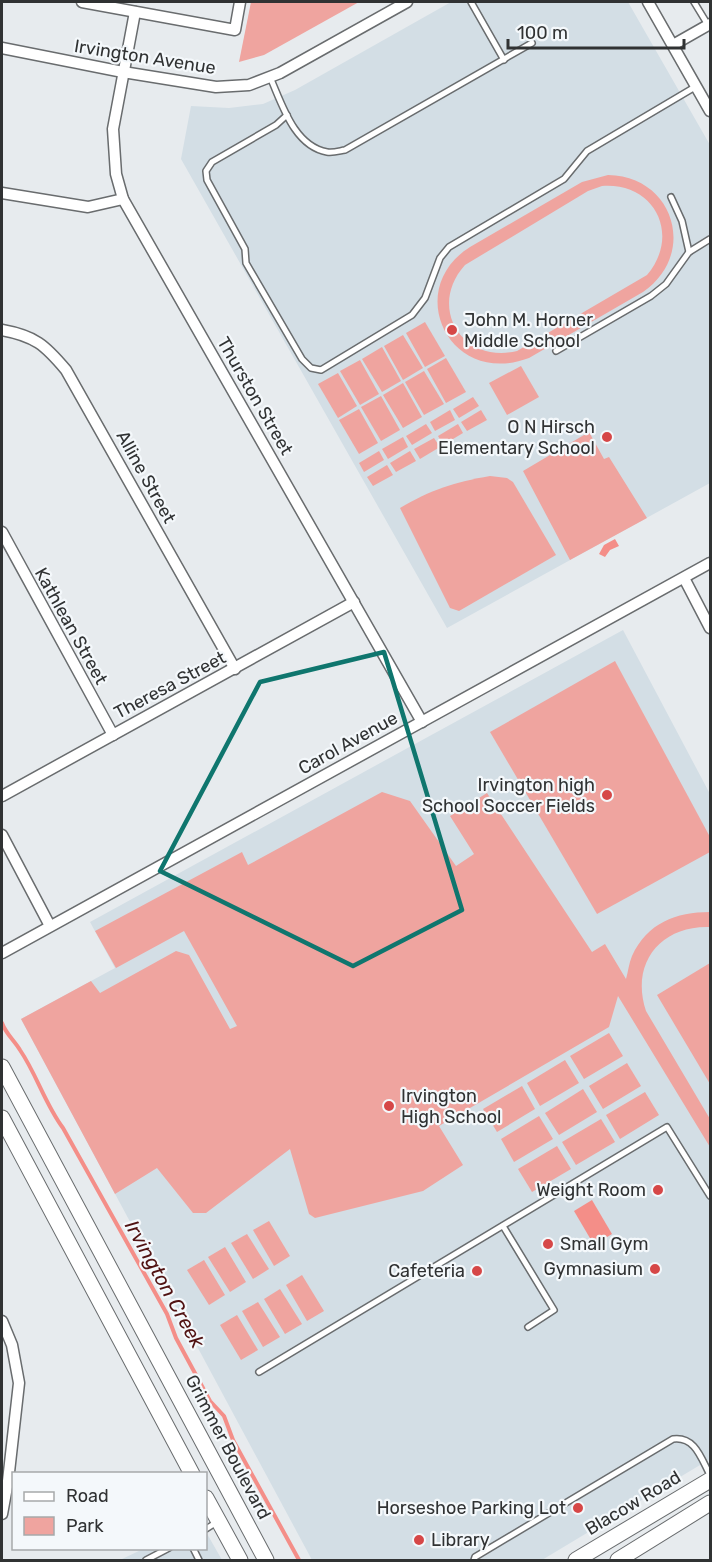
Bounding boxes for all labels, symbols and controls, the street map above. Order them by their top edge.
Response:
scale bar [508,12,684,50]
text: 100 m [517,22,568,44]
street label: Irvington Avenue [73,35,217,79]
place label: John M. Horner Middle School [464,309,593,352]
marker: John M. Horner Middle School [445,323,459,337]
street label: Thurston Street [212,333,298,459]
place label: O N Hirsch Elementary School [438,416,595,459]
street label: Alline Street [112,427,180,527]
marker: O N Hirsch Elementary School [600,430,614,444]
street label: Kathlean Street [30,564,112,688]
street label: Theresa Street [110,646,230,724]
street label: Carol Avenue [294,707,402,779]
place label: Irvington high School Soccer Fields [422,774,595,817]
marker: Irvington high School Soccer Fields [600,788,614,802]
place label: Irvington High School [401,1085,501,1128]
marker: Irvington High School [382,1099,396,1113]
place label: Weight Room [536,1179,646,1201]
marker: Weight Room [651,1183,665,1197]
water label: Irvington Creek [120,1216,210,1353]
place label: Small Gym [560,1233,649,1255]
marker: Small Gym [541,1237,555,1251]
place label: Gymnasium [544,1258,643,1280]
place label: Cafeteria [388,1260,465,1282]
marker: Gymnasium [648,1262,662,1276]
marker: Cafeteria [470,1264,484,1278]
street label: Grimmer Boulevard [181,1371,275,1523]
street label: Blacow Road [581,1466,685,1540]
legend [12,1472,207,1550]
text: Road [66,1485,109,1507]
place label: Horseshoe Parking Lot [377,1497,566,1519]
marker: Horseshoe Parking Lot [571,1501,585,1515]
text: Park [66,1515,104,1537]
place label: Library [431,1529,490,1551]
marker: Library [412,1533,426,1547]

